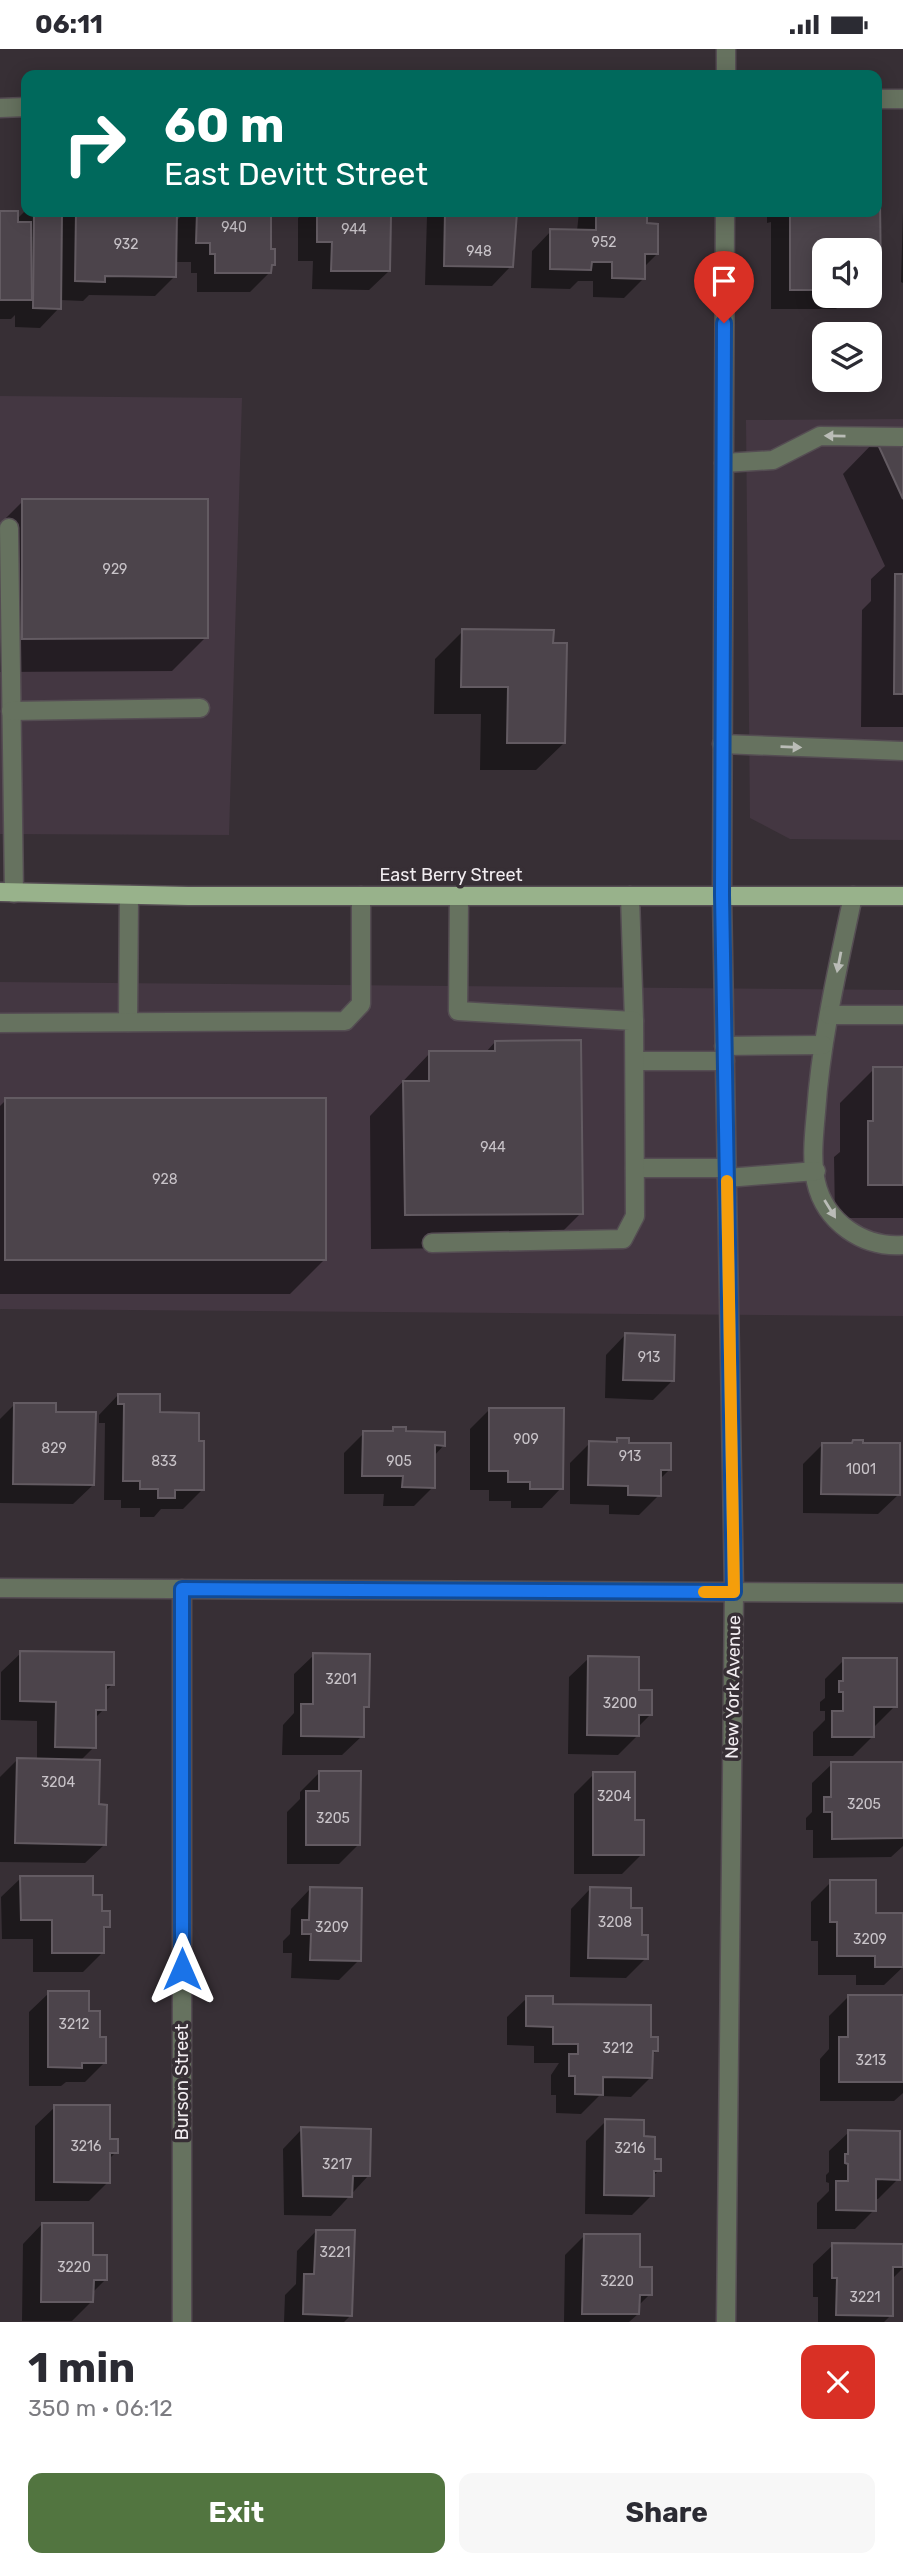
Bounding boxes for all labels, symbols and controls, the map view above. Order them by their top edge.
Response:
text: 06:11 [35,9,103,40]
text: 60 m [164,96,285,154]
icon: right [49,98,140,189]
text: East Devitt Street [164,155,428,193]
house number: 940 [221,219,247,236]
house number: 944 [341,221,367,238]
house number: 952 [592,234,616,251]
house number: 932 [114,236,138,253]
map controls [812,238,882,392]
button: sound [812,238,882,308]
house number: 948 [466,243,492,260]
pin [694,251,754,323]
icon: arrive [705,262,743,300]
button: layers [812,322,882,392]
one-way arrow [824,431,846,442]
house number: 929 [103,561,127,578]
one-way arrow [780,741,802,752]
street label: East Berry Street [379,864,523,886]
one-way arrow [834,951,845,973]
house number: 944 [480,1139,506,1156]
house number: 928 [152,1171,178,1188]
one-way arrow [823,1199,836,1219]
house number: 913 [638,1349,660,1366]
house number: 909 [513,1431,539,1448]
house number: 829 [41,1440,67,1457]
house number: 913 [619,1448,641,1465]
house number: 833 [151,1453,177,1470]
house number: 905 [386,1453,412,1470]
house number: 1001 [846,1461,876,1478]
street label: New York Avenue [721,1615,745,1759]
house number: 3201 [325,1671,357,1688]
house number: 3200 [603,1695,637,1712]
house number: 3204 [41,1774,75,1791]
house number: 3204 [597,1788,631,1805]
house number: 3205 [847,1796,881,1813]
house number: 3205 [316,1810,350,1827]
house number: 3208 [598,1914,632,1931]
house number: 3209 [315,1919,349,1936]
house number: 3209 [853,1931,887,1948]
position arrow [145,1932,219,2006]
house number: 3212 [59,2016,89,2033]
street label: Burson Street [171,2024,193,2140]
house number: 3212 [603,2040,633,2057]
house number: 3213 [855,2052,887,2069]
house number: 3216 [70,2138,102,2155]
house number: 3216 [614,2140,646,2157]
house number: 3217 [322,2156,352,2173]
house number: 3221 [320,2244,350,2261]
house number: 3220 [57,2259,91,2276]
house number: 3220 [600,2273,634,2290]
house number: 3221 [850,2289,880,2306]
text: 1 min [28,2343,135,2393]
button: close [801,2345,875,2419]
text: 350 m · 06:12 [28,2394,173,2422]
button: Exit [28,2473,445,2553]
button: Share [459,2473,875,2553]

